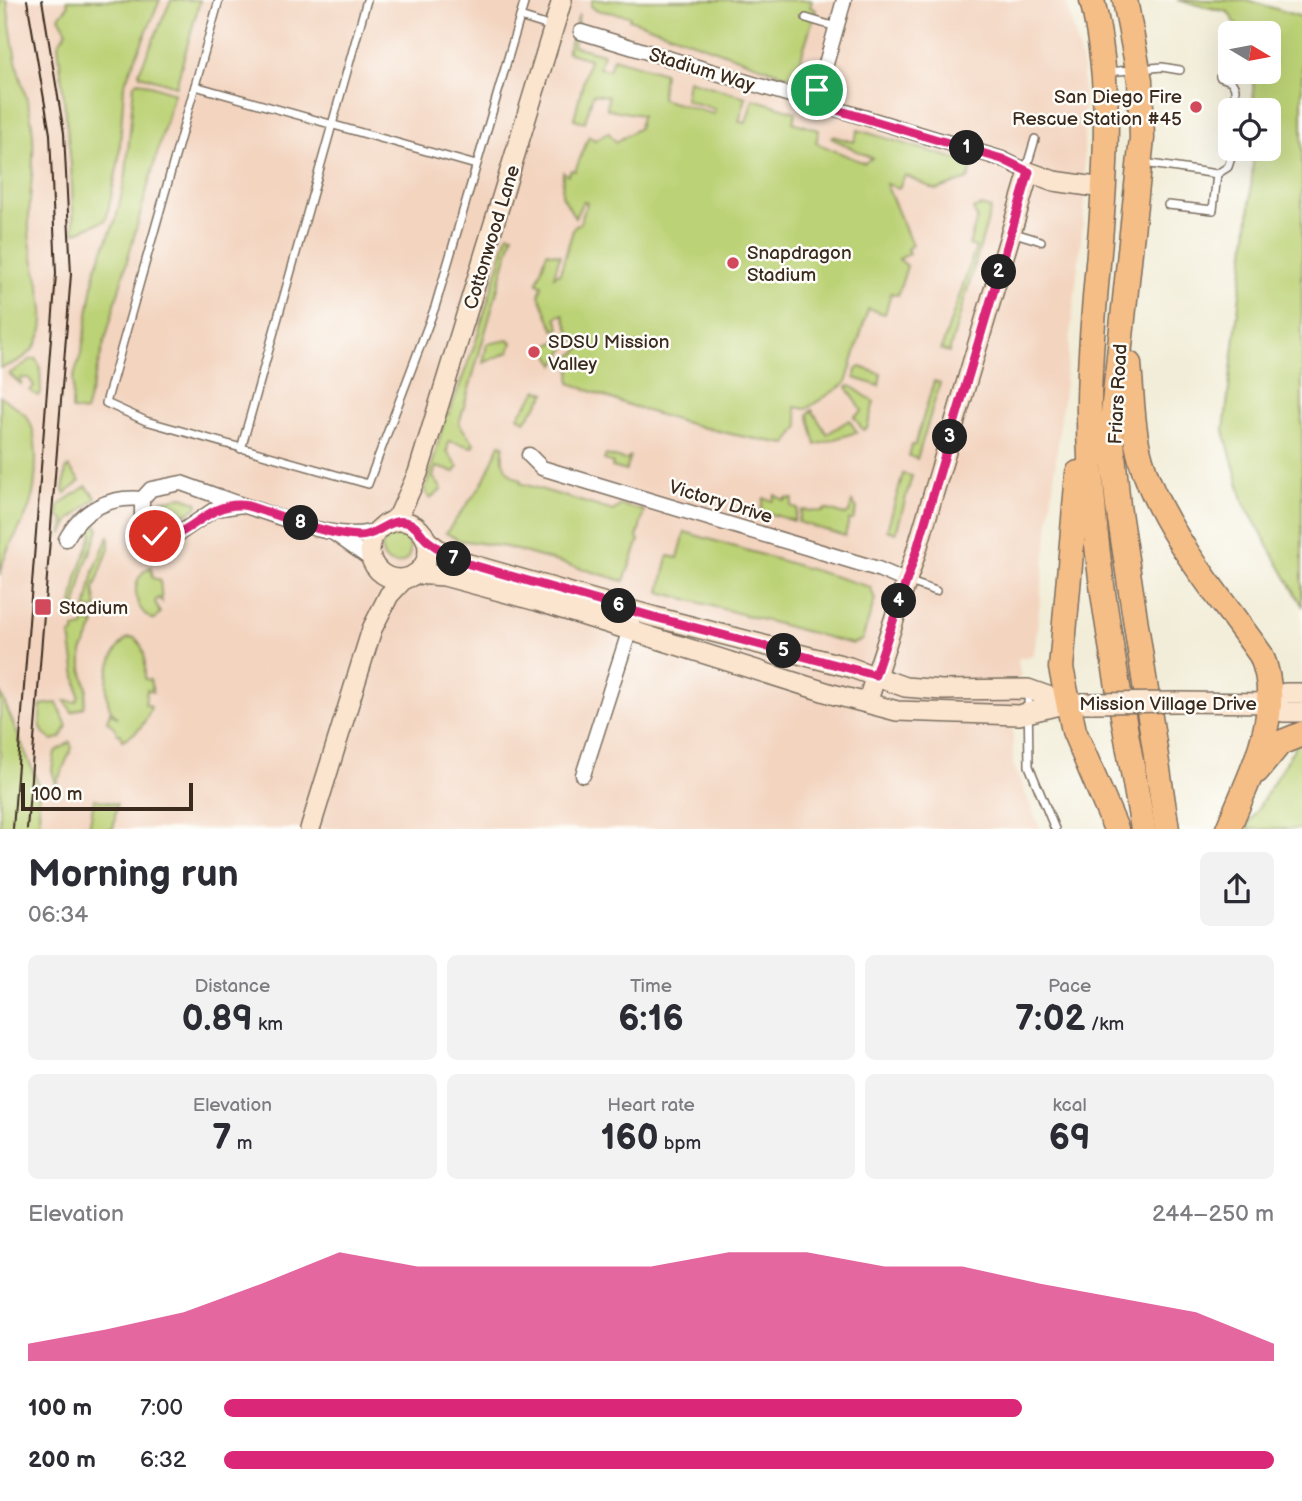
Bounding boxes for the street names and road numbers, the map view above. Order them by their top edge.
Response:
street label: Stadium Way [646,43,757,97]
street label: Cottonwood Lane [460,162,525,312]
street label: Friars Road [1104,343,1133,445]
street label: Victory Drive [666,476,775,529]
street label: Mission Village Drive [1079,693,1257,716]

